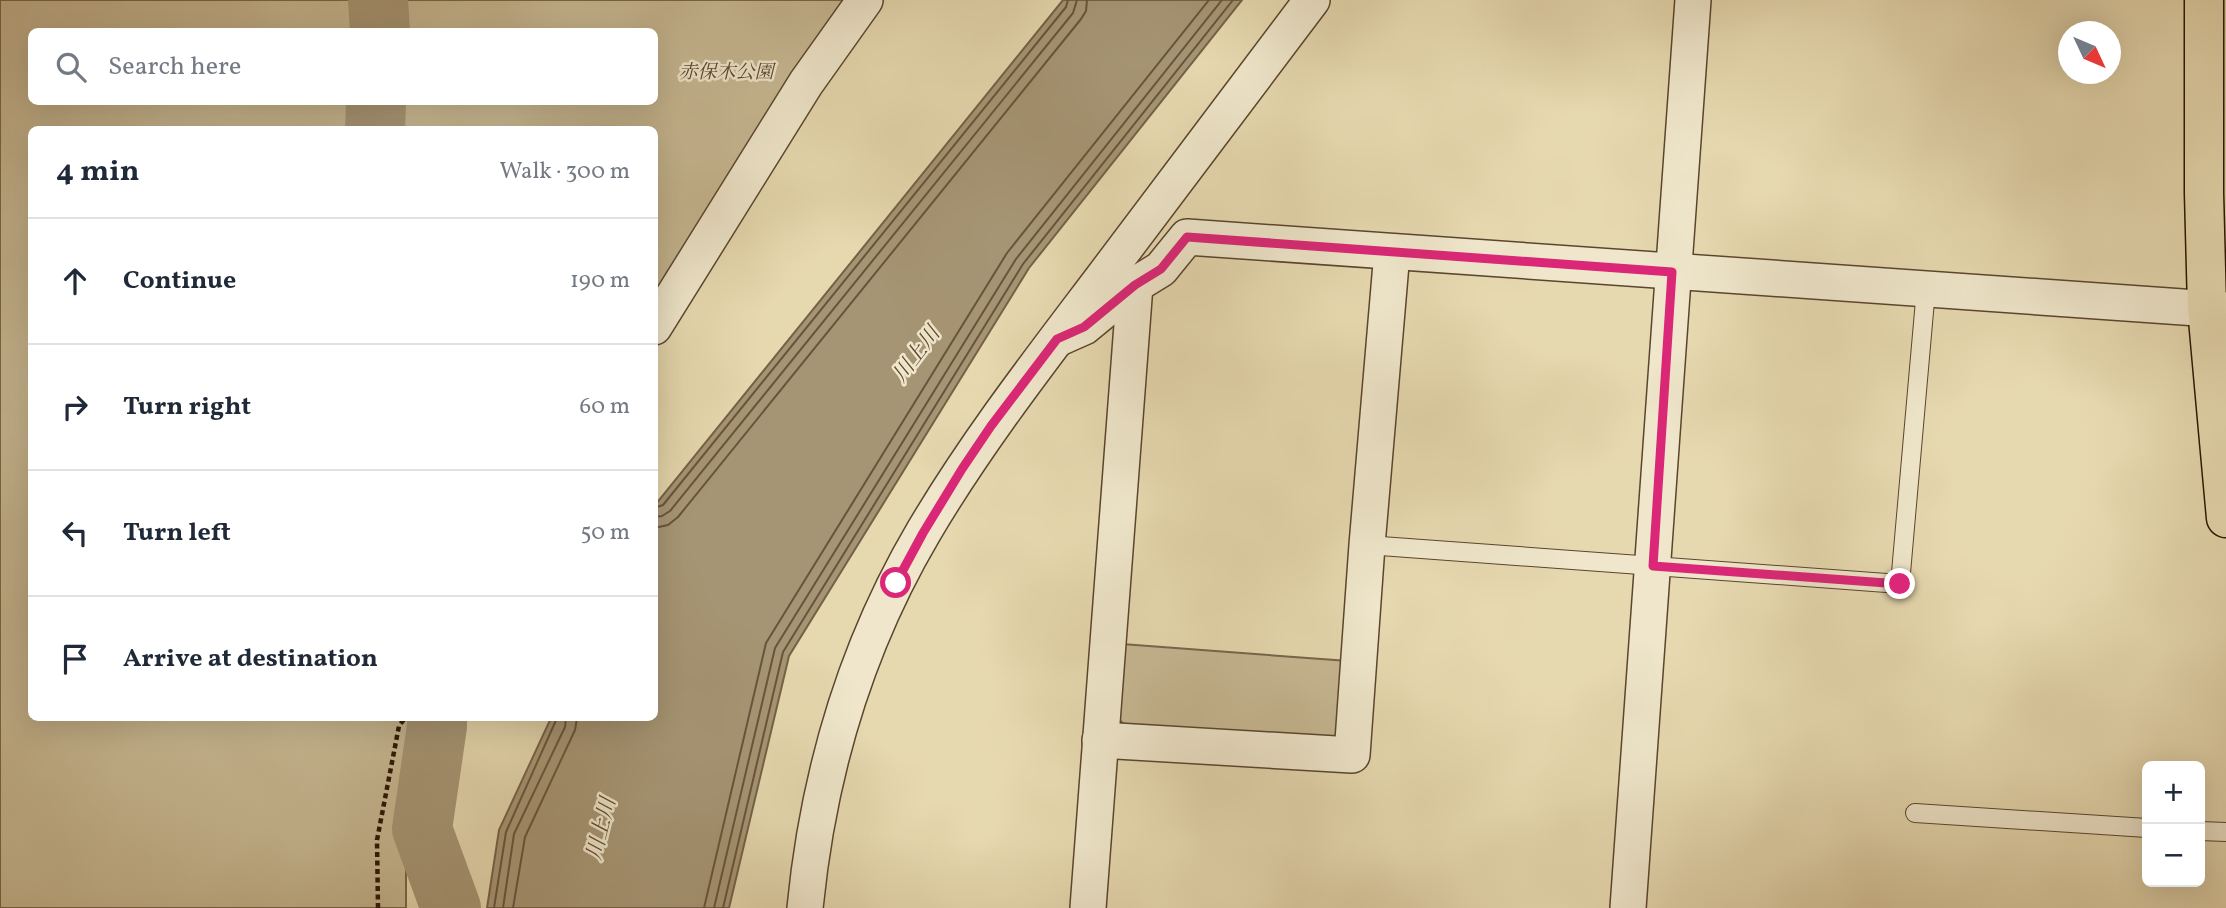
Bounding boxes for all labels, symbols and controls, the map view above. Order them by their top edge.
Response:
north arrow [2058,21,2121,84]
search box [28,28,658,105]
icon: search [52,48,90,86]
text: Search here [108,49,241,85]
park label: 赤保木公園 [678,60,776,86]
text: 4 min [56,151,140,193]
text: Walk · 300 m [500,156,630,188]
icon: ahead [56,262,94,300]
text: Continue [123,263,236,299]
text: 190 m [570,265,630,297]
water label: 川上川 [886,320,949,389]
icon: right [56,388,94,426]
text: Turn right [123,389,251,425]
text: 60 m [580,391,630,423]
icon: left [56,514,94,552]
text: Turn left [123,515,231,551]
text: 50 m [581,517,630,549]
route start [880,567,911,598]
route end [1884,568,1915,599]
icon: arrive [56,640,94,678]
text: Arrive at destination [123,641,378,677]
map controls [2142,761,2205,887]
button: + [2142,761,2205,824]
water label: 川上川 [580,793,624,863]
button: − [2142,824,2205,887]

